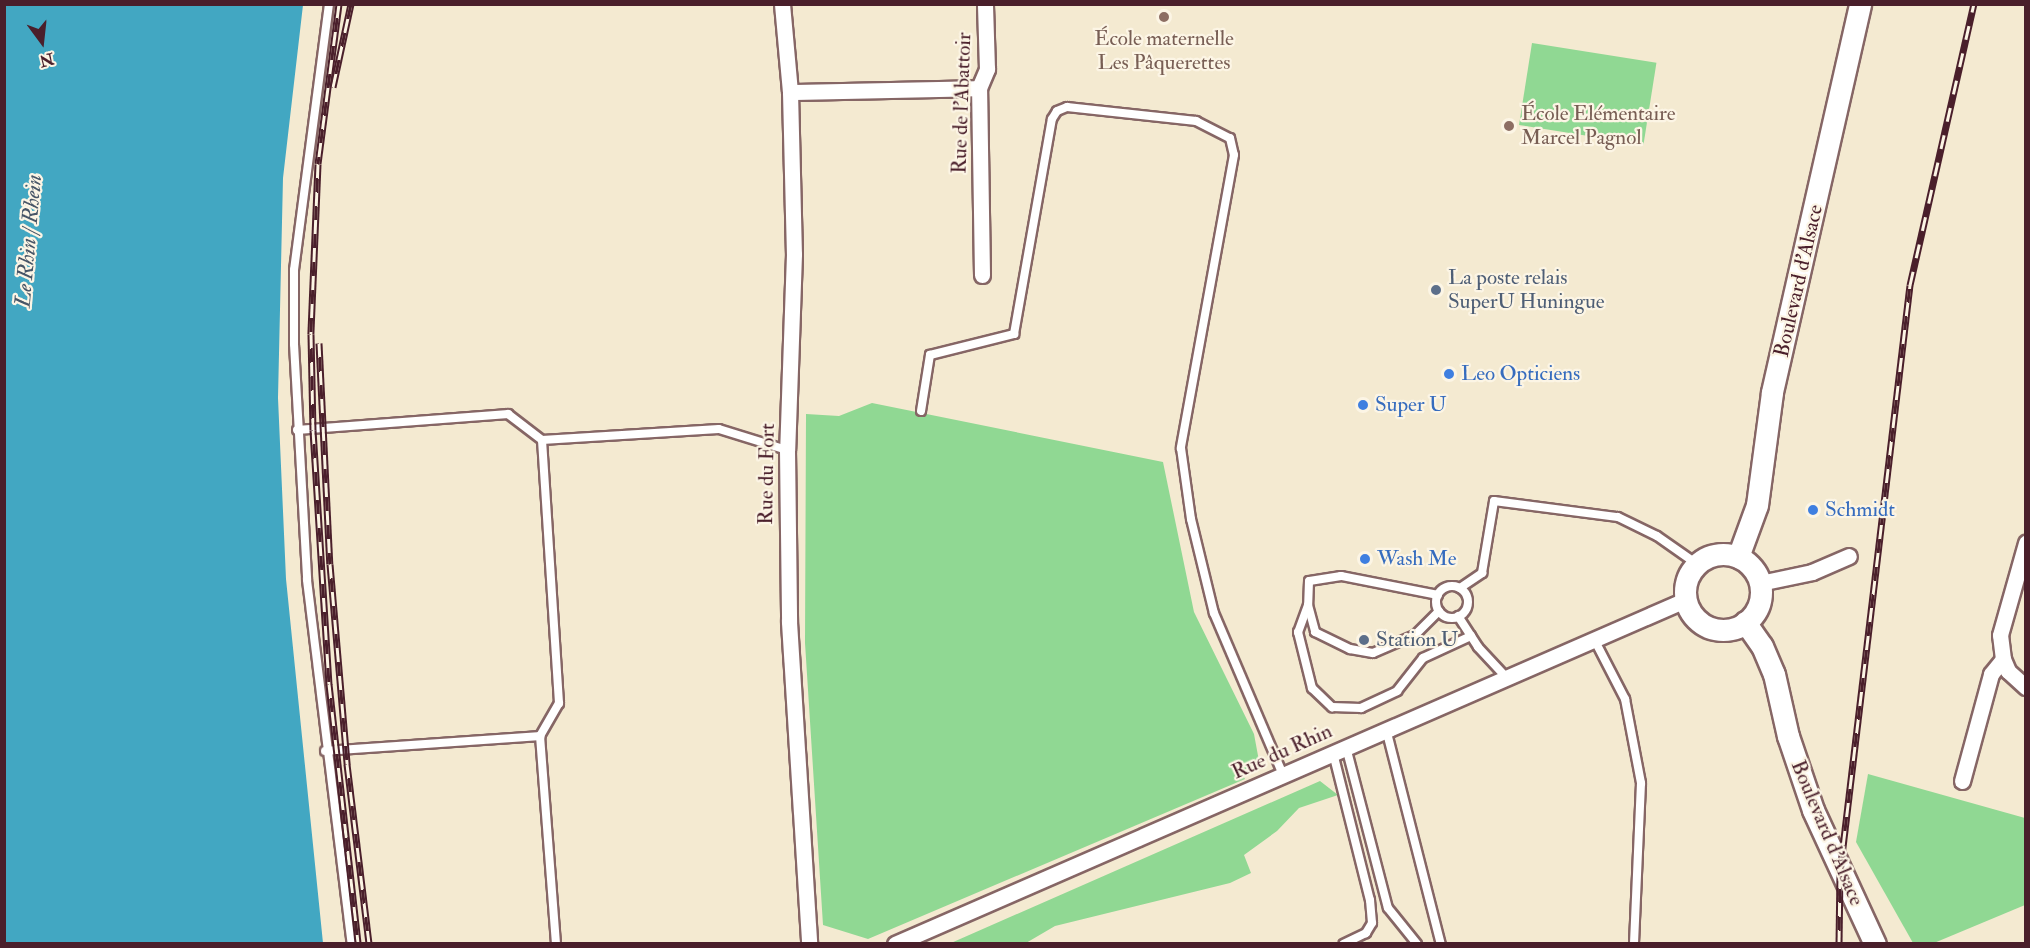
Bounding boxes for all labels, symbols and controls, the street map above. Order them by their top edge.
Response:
marker: École maternelle Les Pâquerettes [1157,10,1171,24]
north arrow [12,12,72,72]
place label: École maternelle Les Pâquerettes [1094,26,1234,76]
street label: Rue de l'Abattoir [947,32,977,174]
text: N [37,48,56,71]
place label: École Elémentaire Marcel Pagnol [1521,101,1676,151]
marker: École Elémentaire Marcel Pagnol [1502,119,1516,133]
water label: Le Rhin / Rhein [10,173,48,309]
street label: Boulevard d'Alsace [1769,202,1829,360]
place label: La poste relais SuperU Huningue [1448,265,1605,315]
marker: La poste relais SuperU Huningue [1429,283,1443,297]
place label: Leo Opticiens [1461,361,1580,387]
marker: Leo Opticiens [1442,367,1456,381]
place label: Super U [1375,392,1447,418]
marker: Super U [1356,398,1370,412]
street label: Rue du Fort [754,423,780,525]
place label: Schmidt [1825,497,1895,523]
marker: Schmidt [1806,503,1820,517]
place label: Wash Me [1377,546,1456,572]
marker: Wash Me [1358,552,1372,566]
place label: Station U [1376,627,1458,653]
marker: Station U [1357,633,1371,647]
street label: Rue du Rhin [1228,719,1336,785]
street label: Boulevard d'Alsace [1785,756,1869,910]

